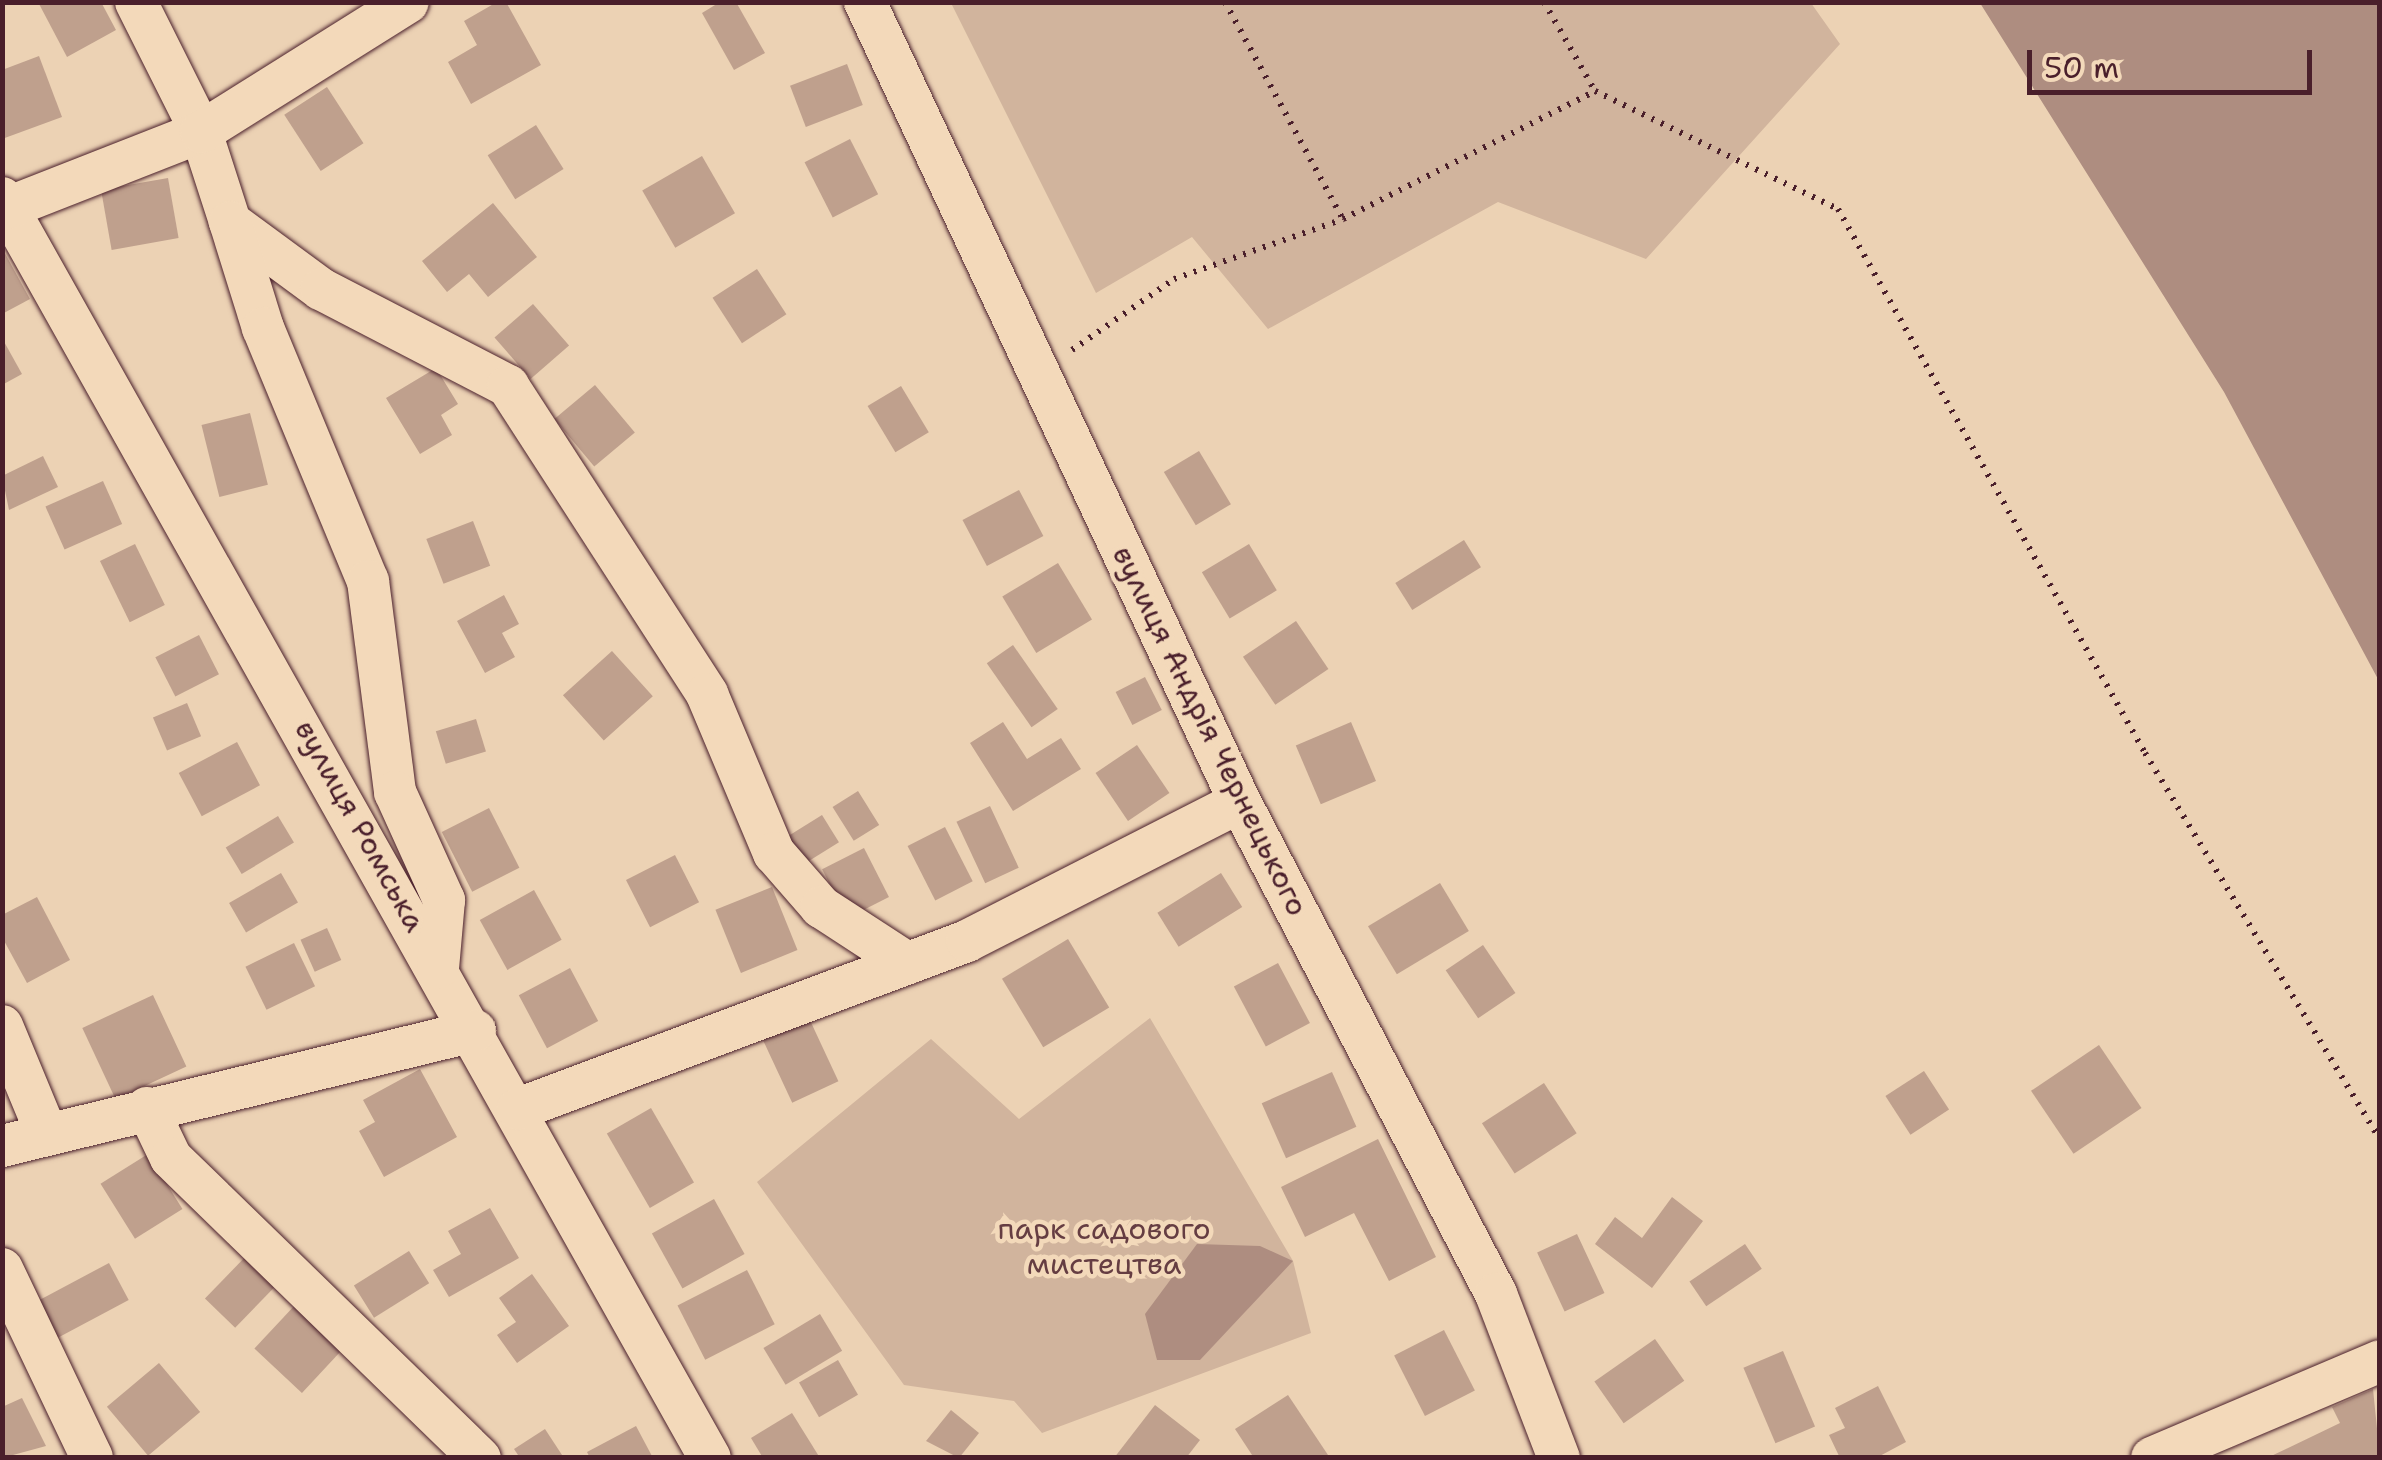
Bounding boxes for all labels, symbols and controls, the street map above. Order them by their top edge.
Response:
scale bar [2032,30,2317,92]
text: 50 m [2044,47,2119,88]
street label: вулиця Андрія Чернецького [1105,540,1315,922]
street label: вулиця Ромська [287,714,433,938]
park label: парк садового мистецтва [997,1211,1211,1282]

